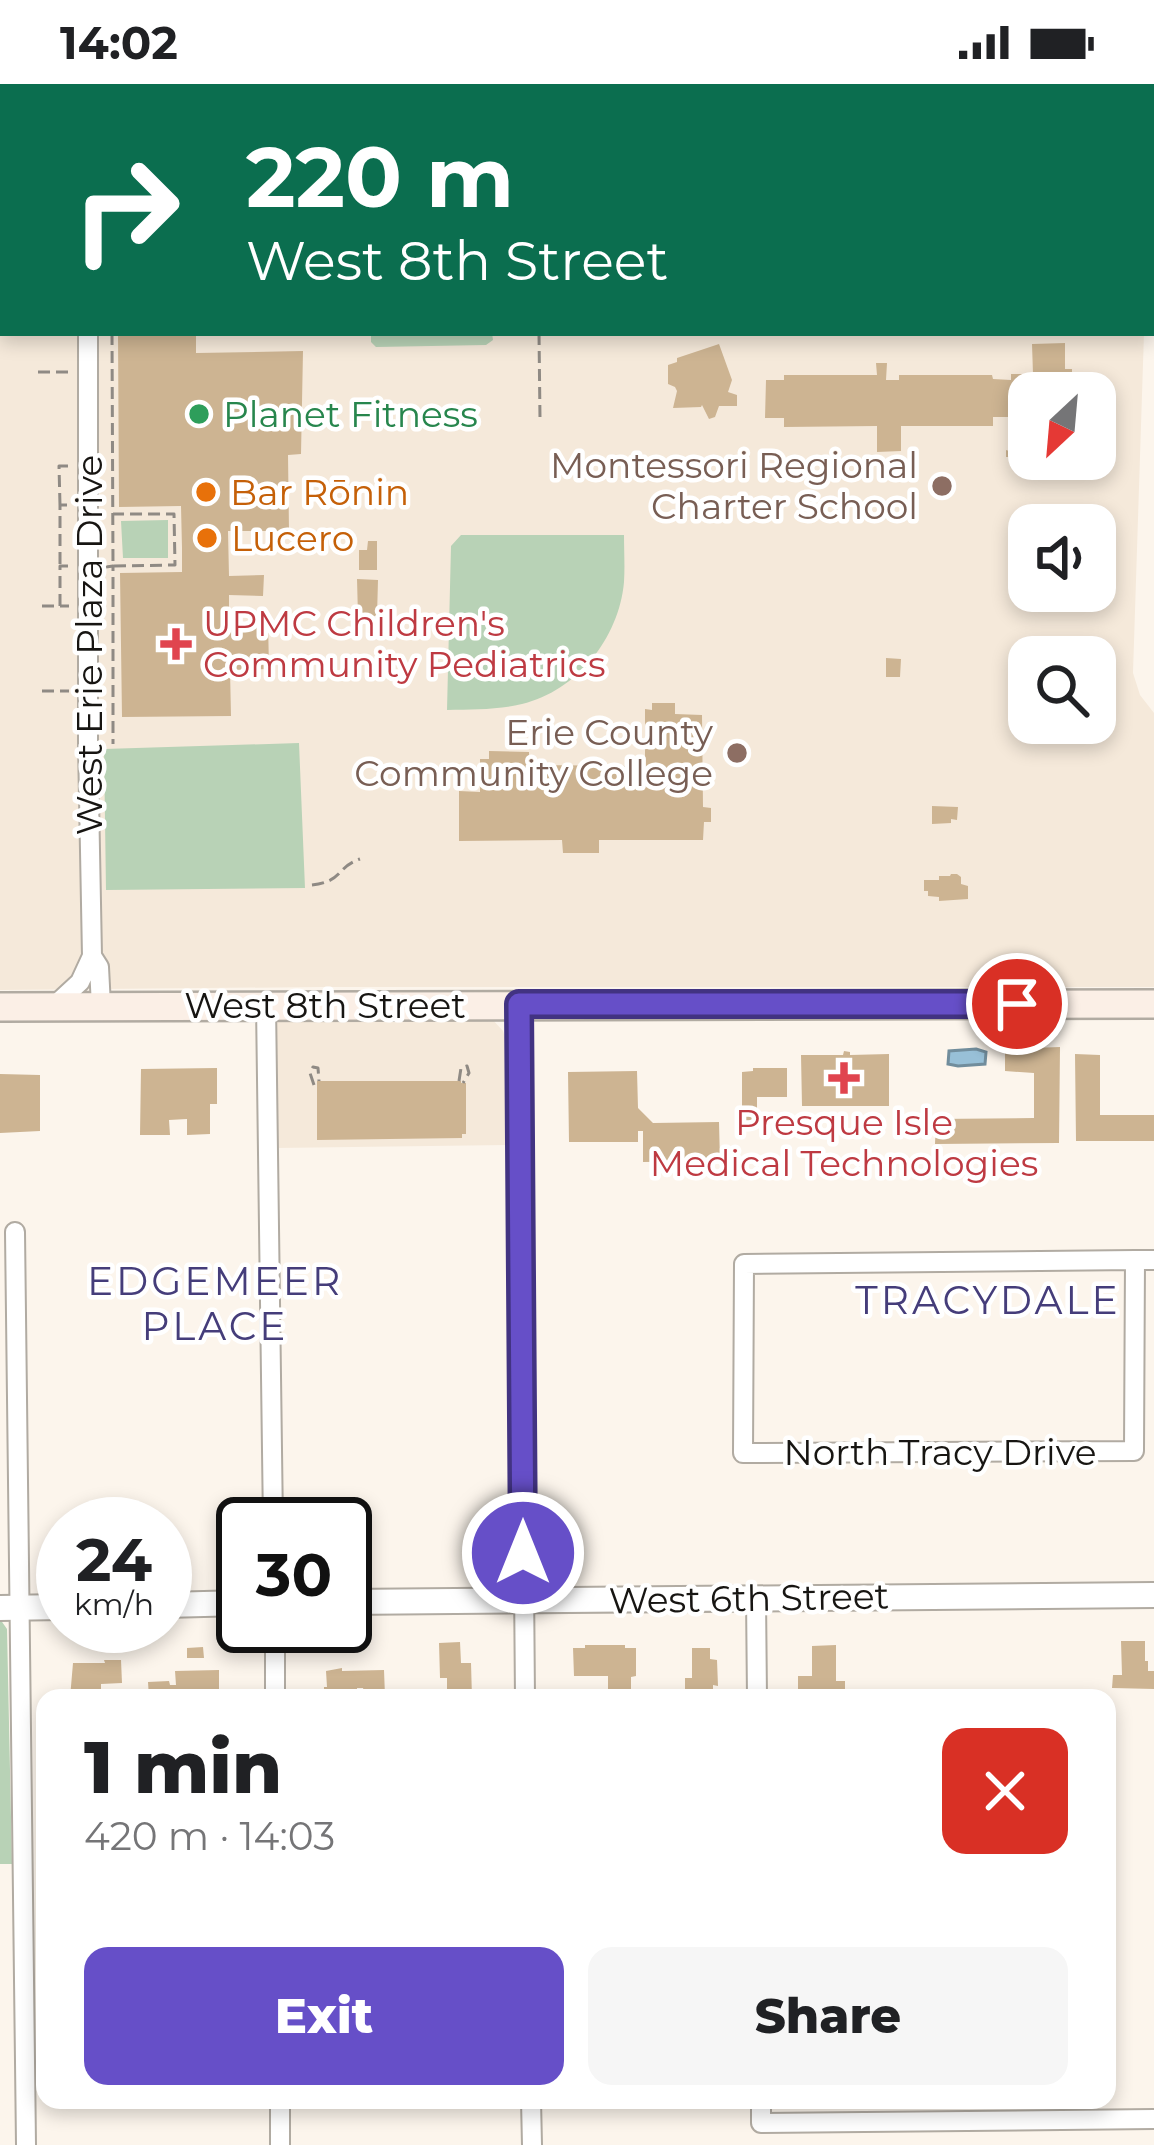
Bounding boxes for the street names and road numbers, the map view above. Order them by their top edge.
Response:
street label: West Erie Plaza Drive [67,455,111,835]
street label: West 8th Street [184,983,466,1027]
street label: North Tracy Drive [784,1430,1096,1474]
street label: West 6th Street [608,1574,890,1622]

